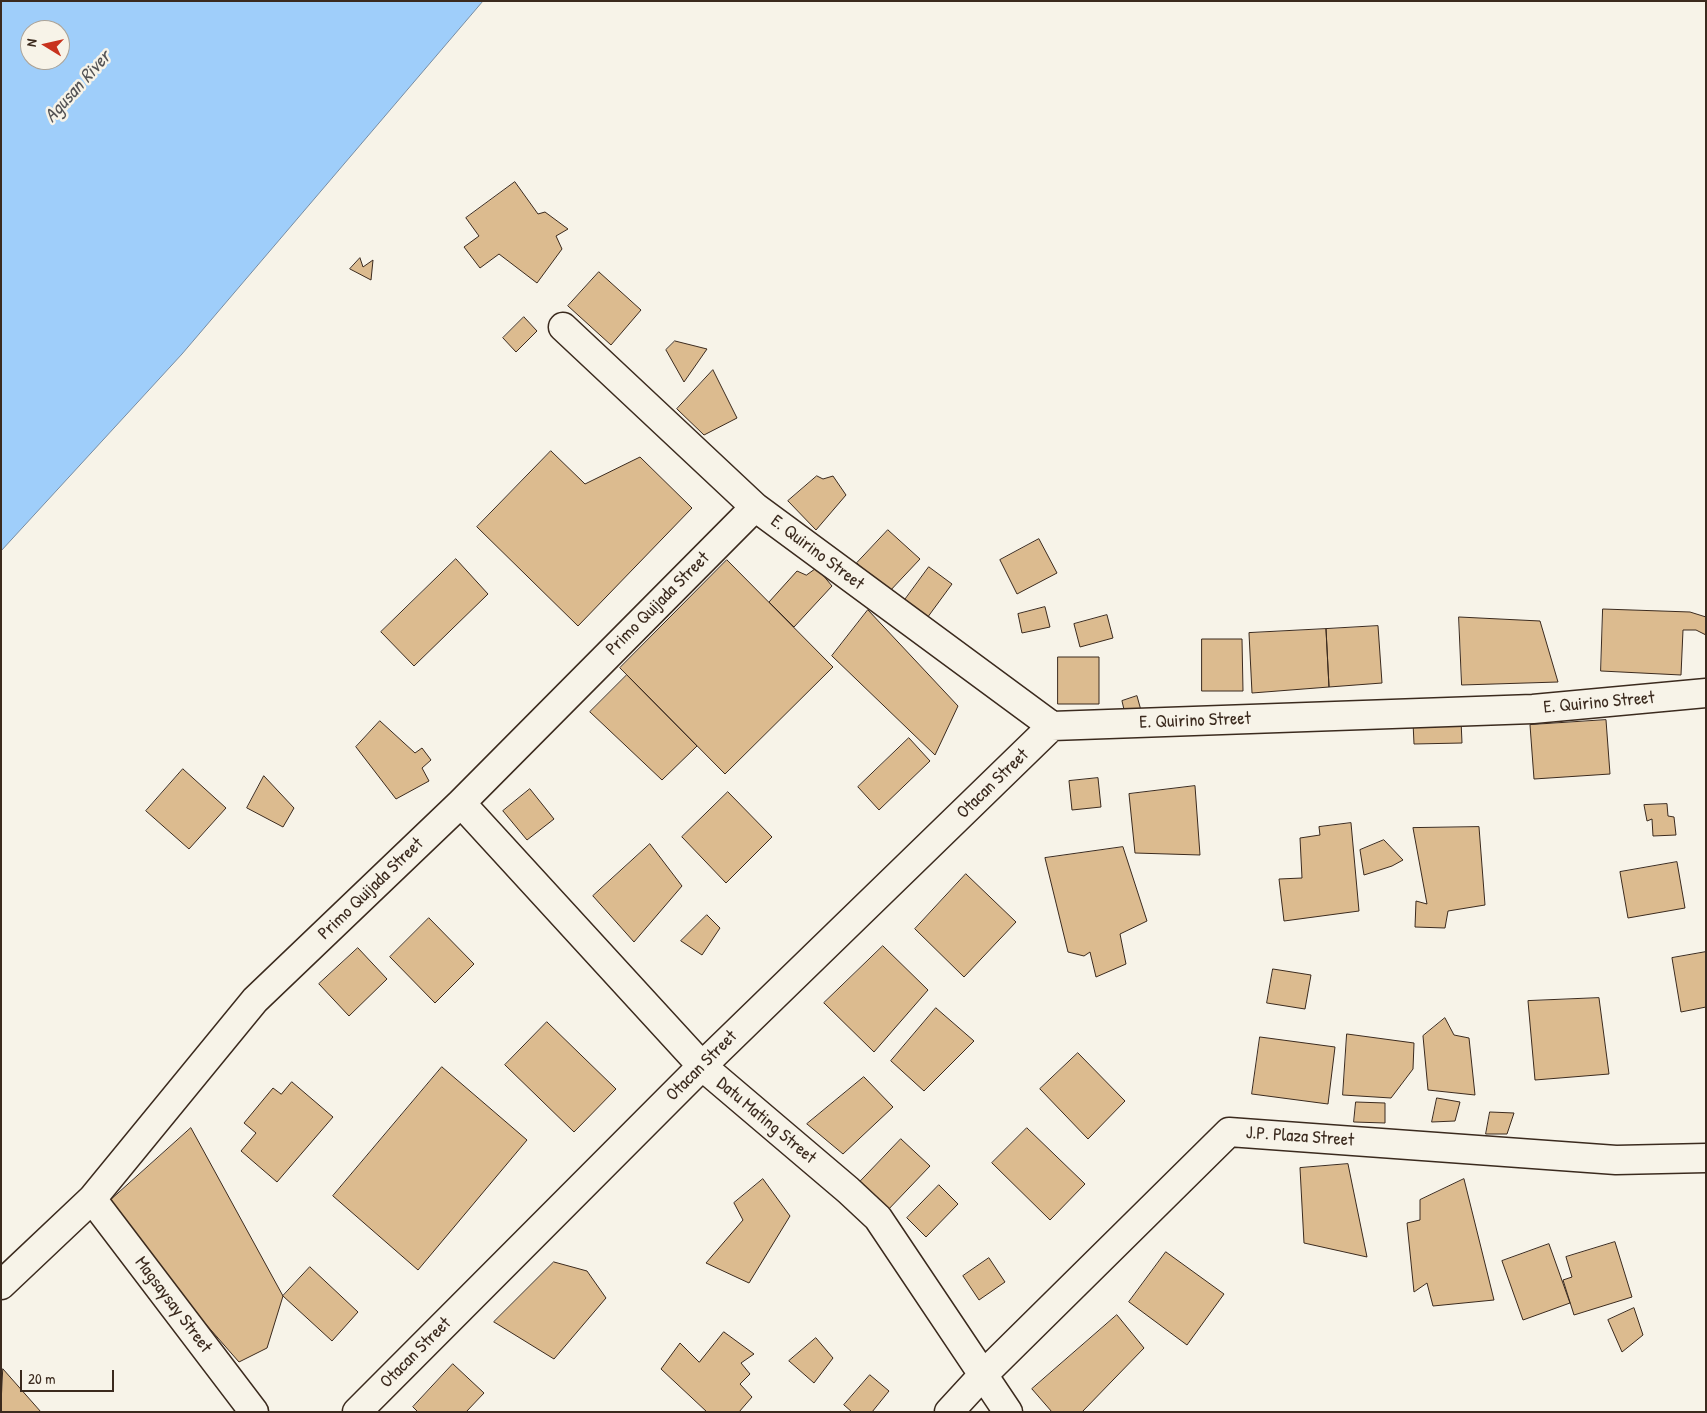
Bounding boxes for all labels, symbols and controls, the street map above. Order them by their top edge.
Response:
north arrow [20,20,70,70]
text: N [21,38,41,48]
water label: Agusan River [40,47,116,127]
street label: E. Quirino Street [766,511,868,595]
street label: Primo Quijada Street [602,548,714,660]
street label: E. Quirino Street [1543,687,1655,719]
street label: E. Quirino Street [1139,708,1251,734]
street label: Otacan Street [953,744,1033,824]
street label: Primo Quijada Street [314,833,428,945]
street label: Otacan Street [662,1026,742,1106]
street label: Datu Mating Street [712,1073,820,1169]
street label: J.P. Plaza Street [1245,1122,1355,1152]
street label: Magsaysay Street [130,1253,216,1357]
street label: Otacan Street [376,1313,456,1393]
scale bar [22,1360,116,1392]
text: 20 m [28,1368,55,1389]

